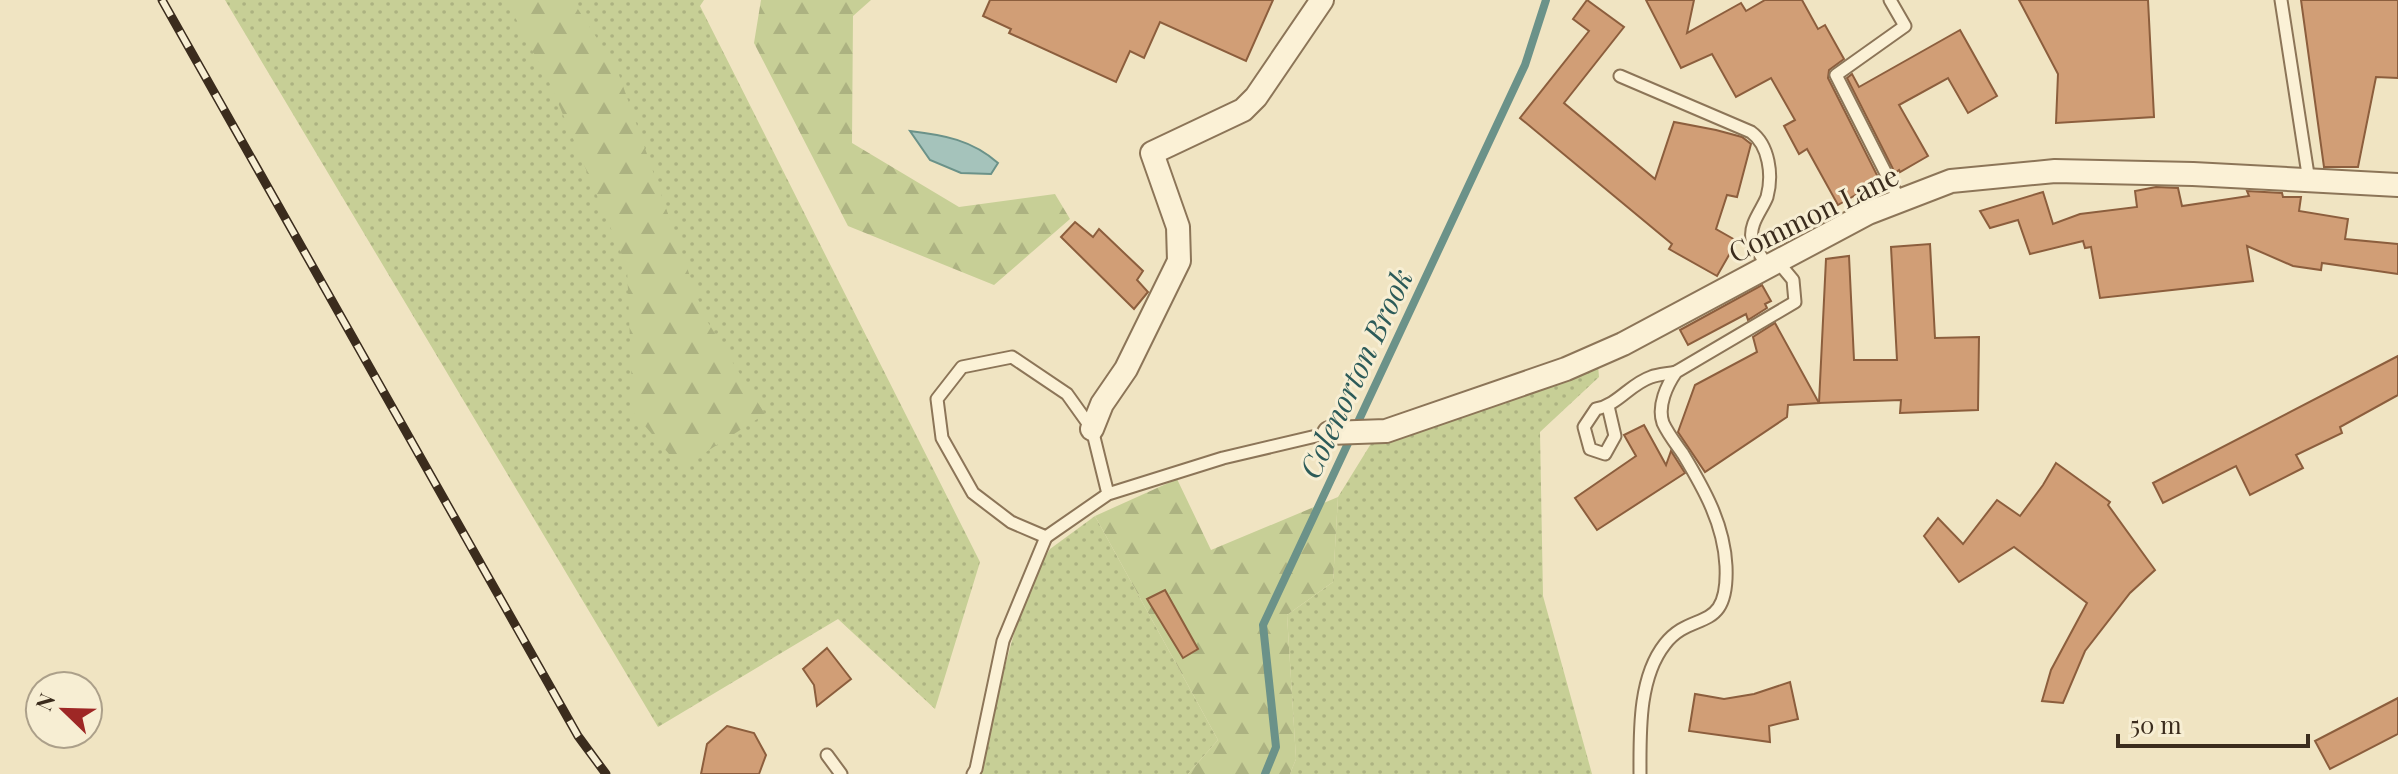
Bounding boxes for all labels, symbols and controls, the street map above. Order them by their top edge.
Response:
street label: Common Lane [1722,156,1904,270]
water label: Colenorton Brook [1289,262,1421,484]
north arrow [24,670,104,750]
text: N [28,689,62,715]
scale bar [2118,698,2308,748]
text: 50 m [2130,708,2182,740]

